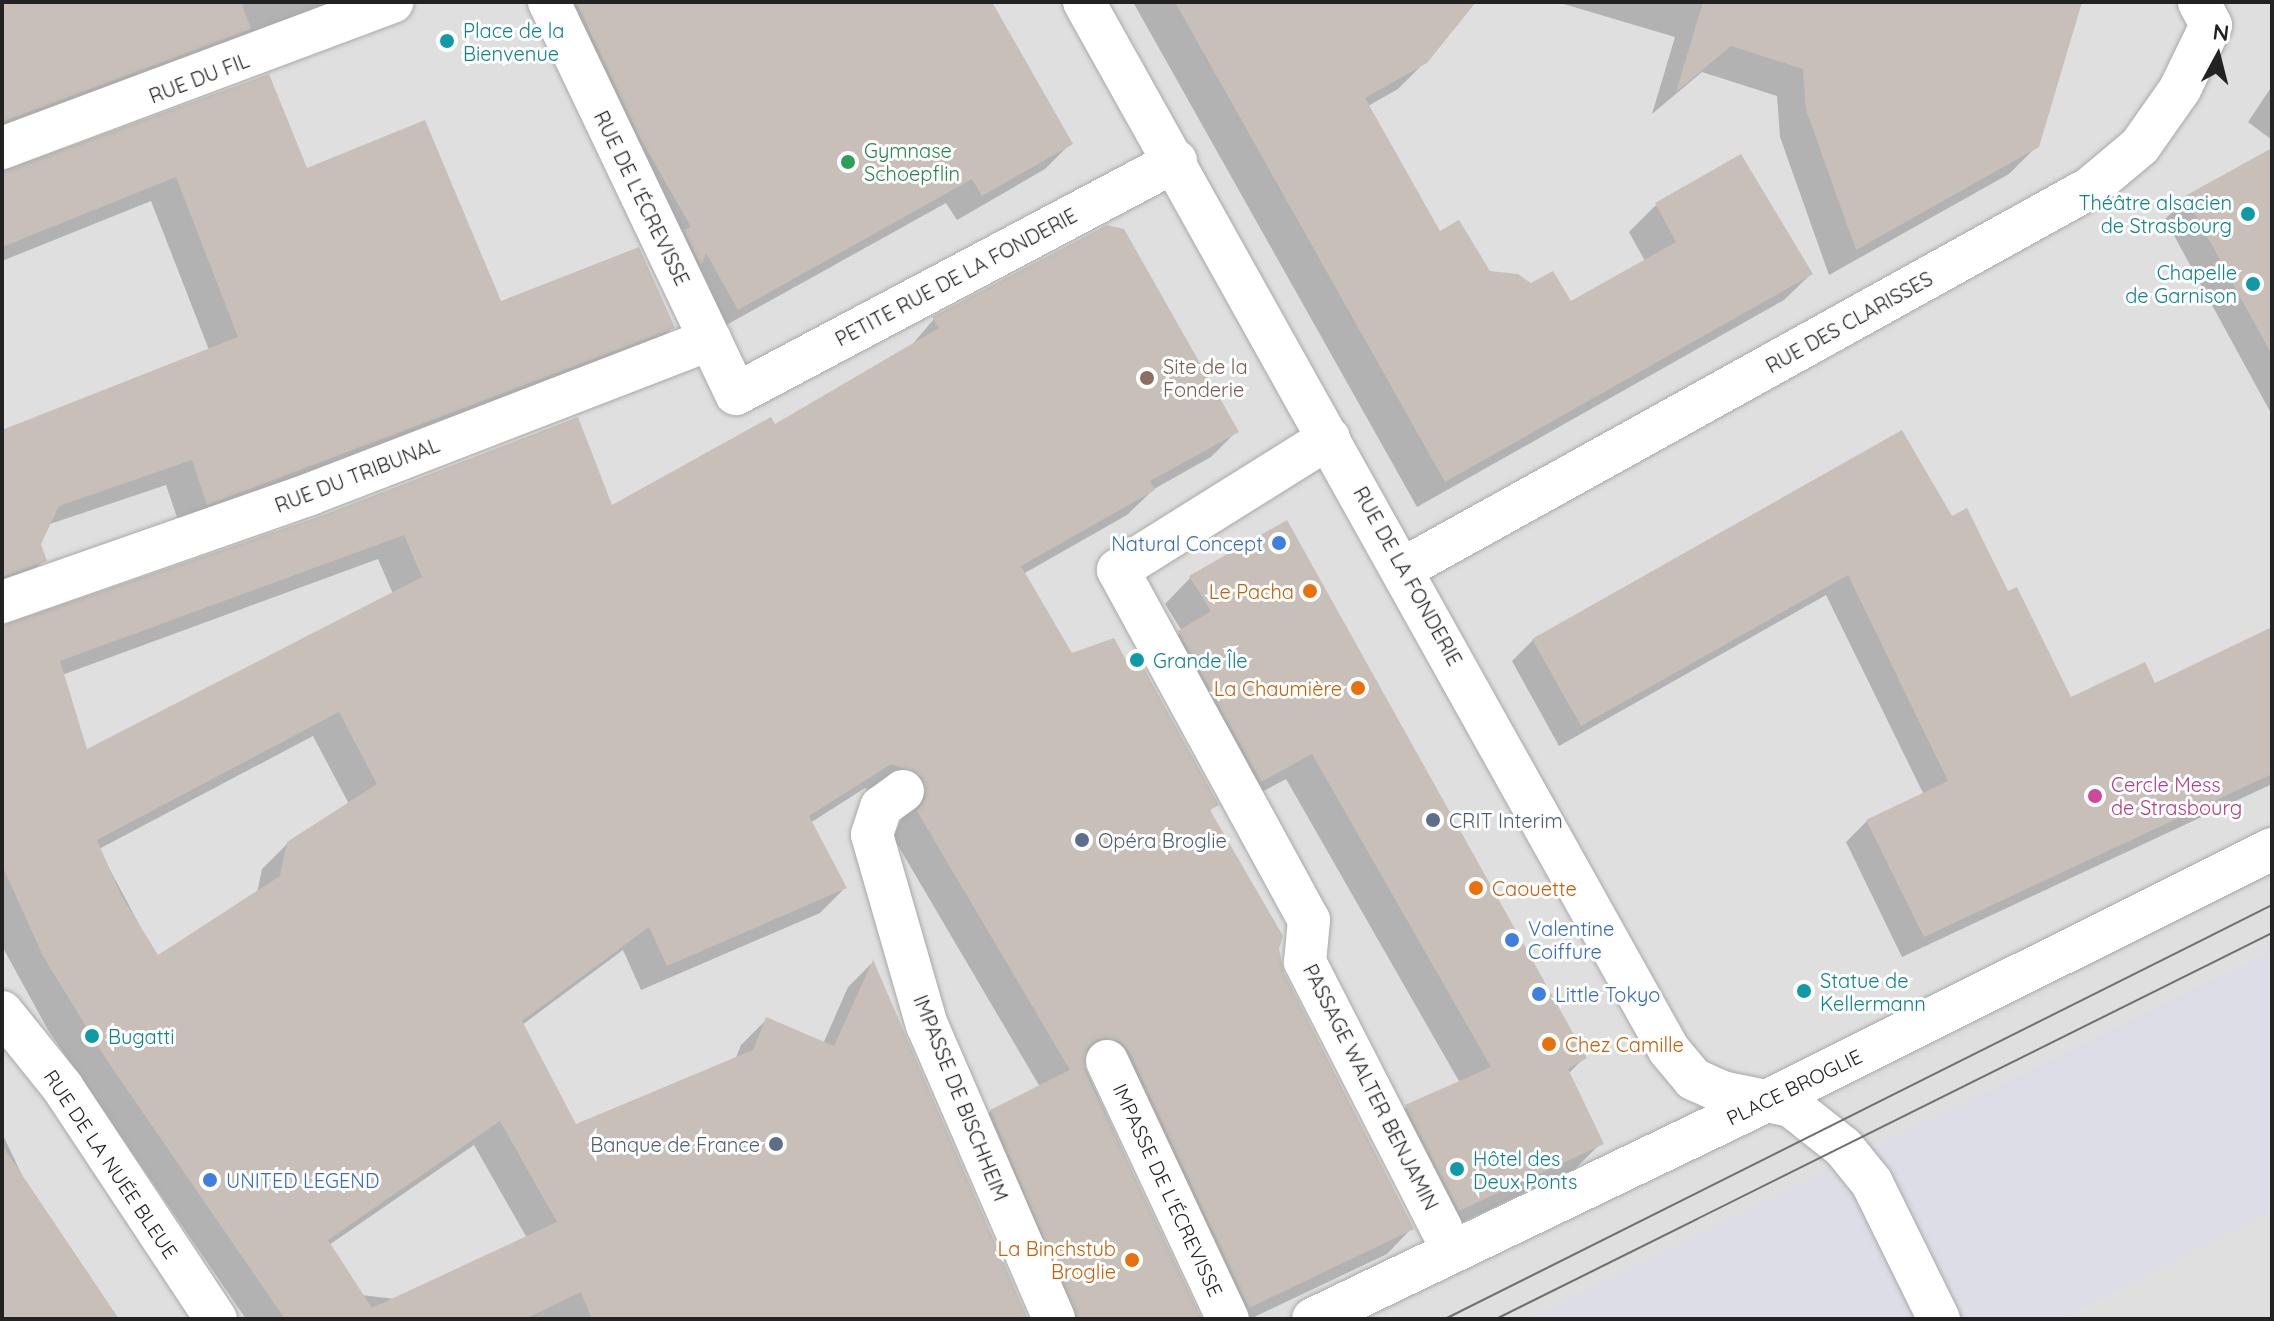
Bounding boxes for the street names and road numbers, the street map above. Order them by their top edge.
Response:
street label: RUE DU FIL [145,48,253,108]
street label: RUE DE L'ÉCREVISSE [589,107,695,289]
street label: PETITE RUE DE LA FONDERIE [831,203,1081,351]
street label: RUE DES CLARISSES [1761,266,1937,378]
street label: RUE DU TRIBUNAL [271,433,443,517]
street label: RUE DE LA FONDERIE [1349,482,1467,670]
street label: PASSAGE WALTER BENJAMIN [1298,960,1444,1214]
street label: IMPASSE DE BISCHHEIM [909,991,1013,1205]
street label: PLACE BROGLIE [1722,1044,1866,1130]
street label: RUE DE LA NUÉE BLEUE [39,1065,183,1263]
street label: IMPASSE DE L'ÉCREVISSE [1108,1080,1228,1300]

